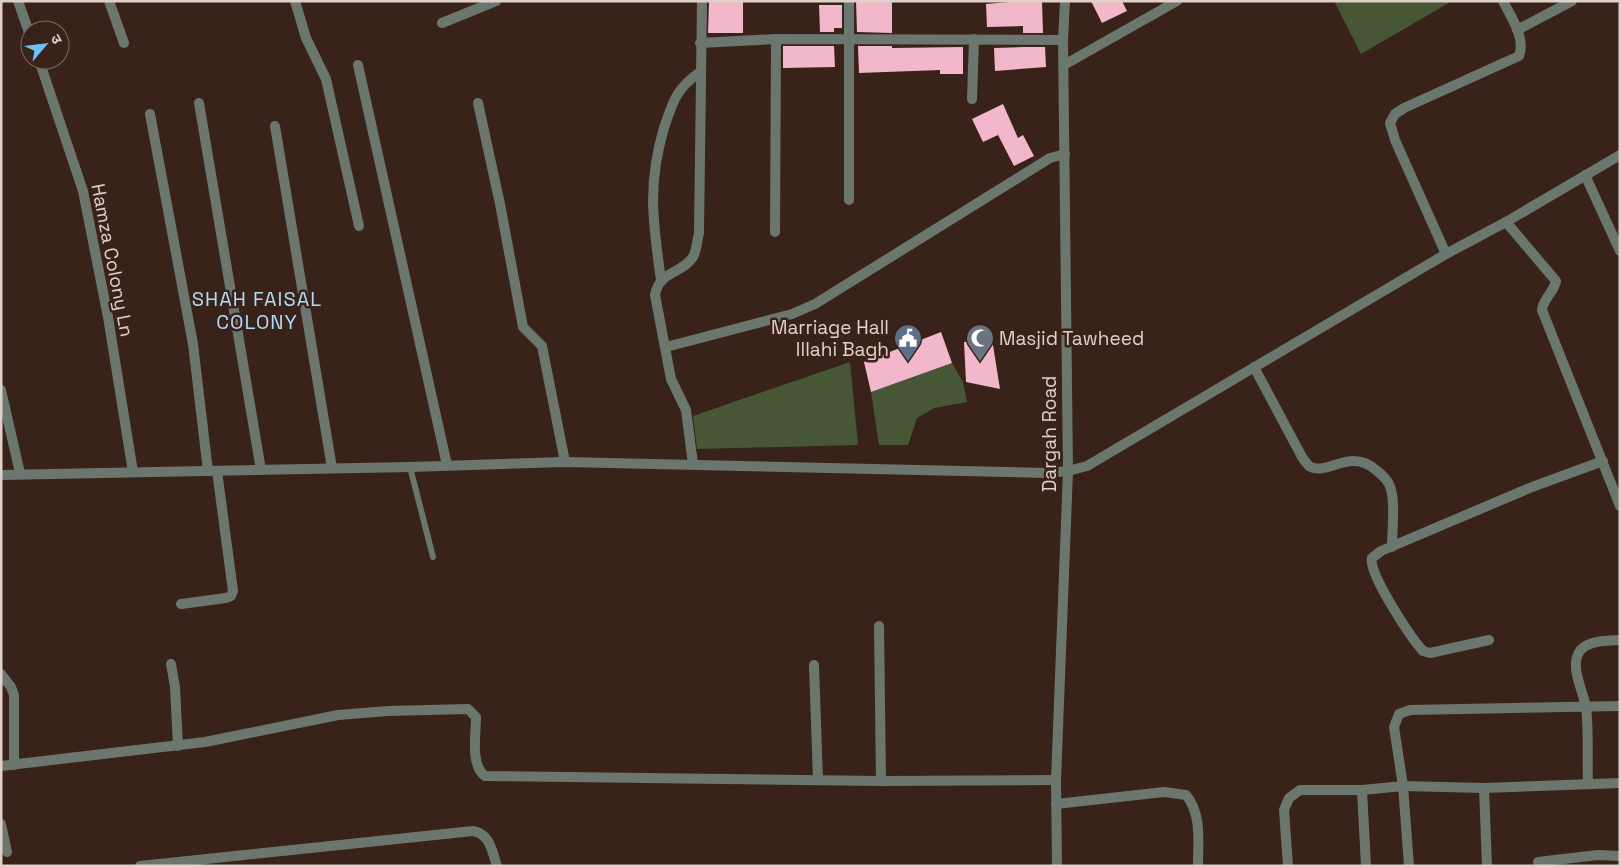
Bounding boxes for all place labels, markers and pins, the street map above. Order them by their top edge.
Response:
place label: Marriage Hall Illahi Bagh [771,315,889,362]
public building icon: Marriage Hall Illahi Bagh [893,323,923,362]
mosque icon: Masjid Tawheed [965,323,995,362]
place label: Masjid Tawheed [999,326,1144,351]

